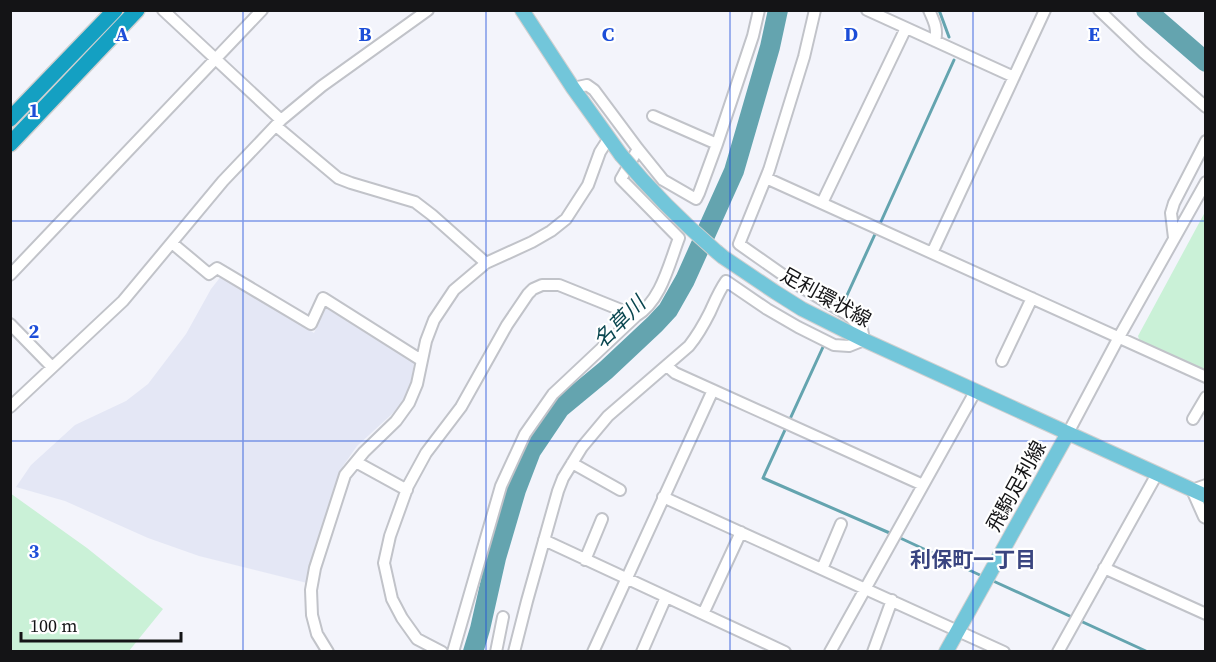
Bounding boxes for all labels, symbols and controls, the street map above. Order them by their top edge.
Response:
text: A [115,20,129,48]
text: B [358,20,372,48]
text: C [602,20,614,48]
text: D [844,20,858,48]
text: E [1088,20,1100,48]
text: 1 [29,96,39,124]
street label: 足利環状線 [775,261,877,333]
water label: 名草川 [586,288,653,355]
text: 2 [29,317,40,345]
street label: 飛駒足利線 [980,435,1052,537]
text: 3 [29,537,40,565]
district label: 利保町一丁目 [910,545,1036,574]
scale bar [21,605,182,643]
text: 100 m [30,613,77,638]

